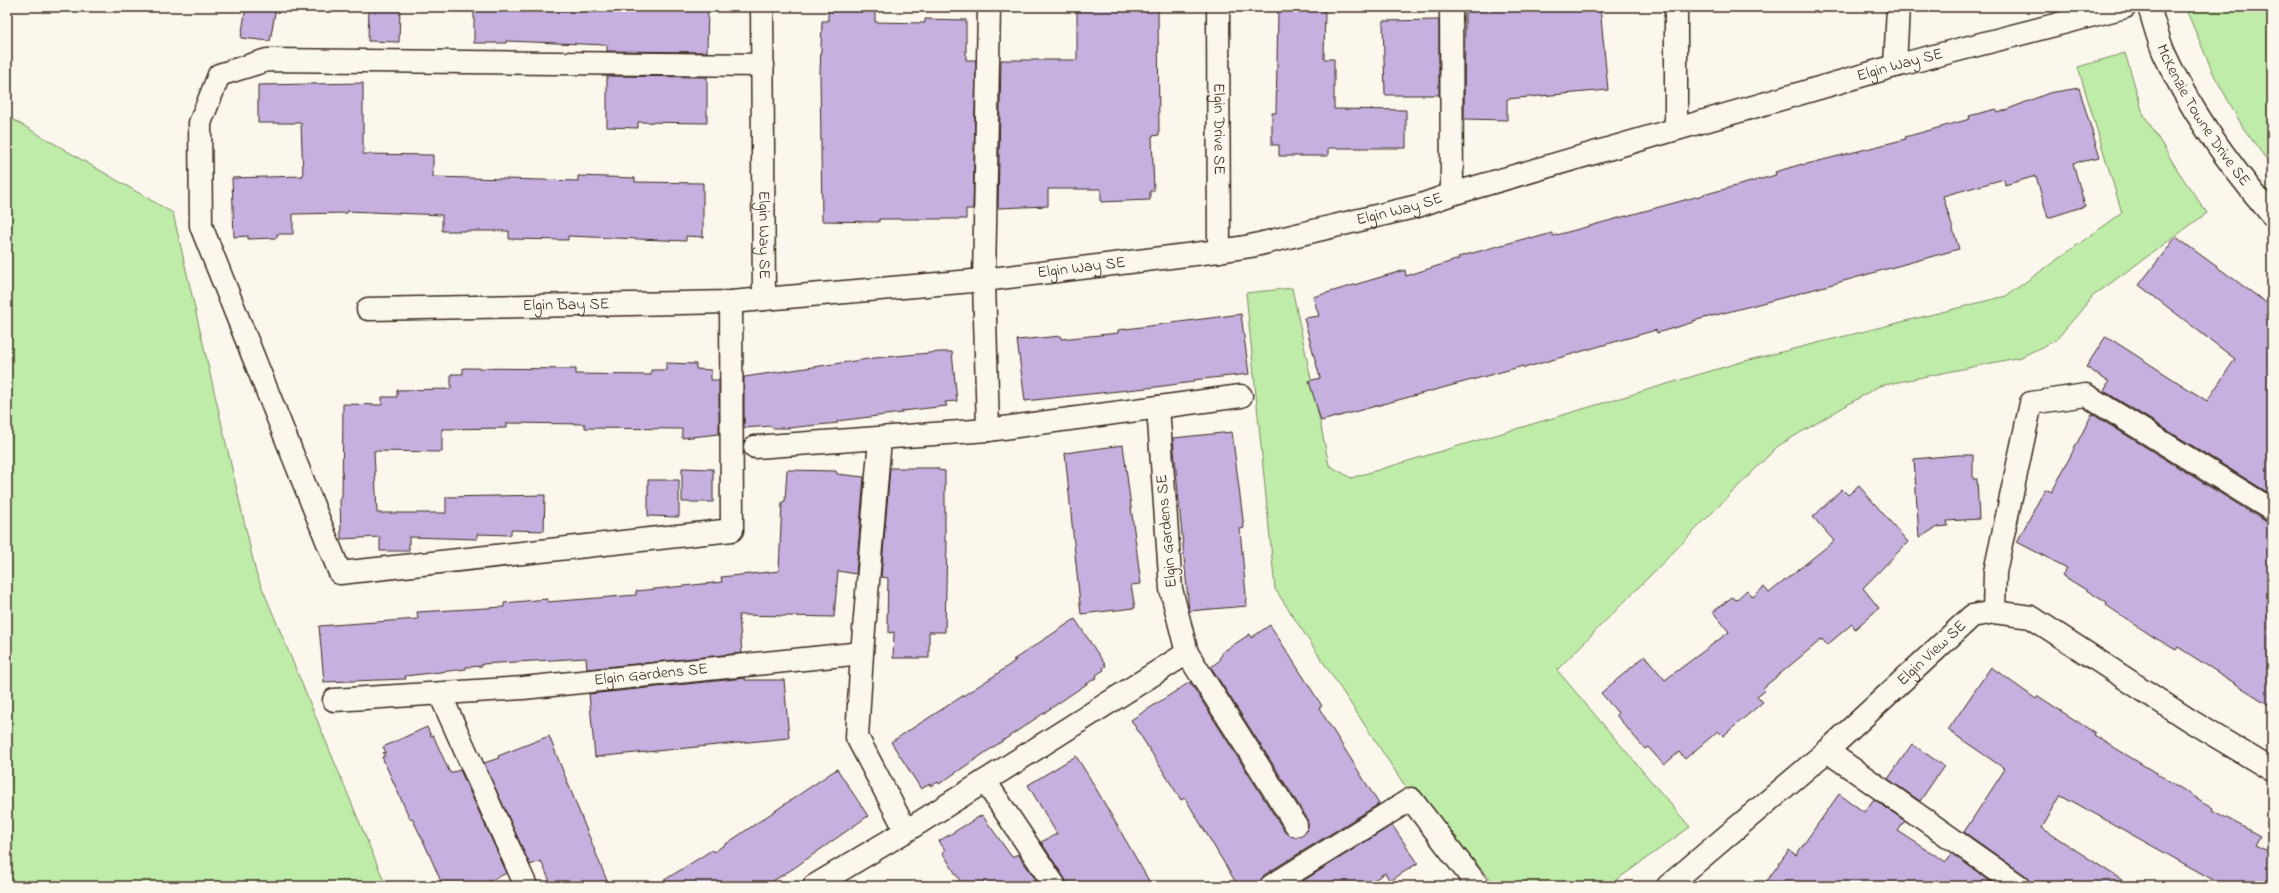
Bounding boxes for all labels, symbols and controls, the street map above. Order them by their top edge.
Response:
street label: McKenzie Towne Drive SE [2150,41,2256,192]
street label: Elgin Way SE [1854,42,1946,88]
street label: Elgin Drive SE [1206,83,1231,175]
street label: Elgin Way SE [1354,186,1446,232]
street label: Elgin Way SE [751,191,776,279]
street label: Elgin Way SE [1036,251,1127,285]
street label: Elgin Bay SE [522,292,610,318]
street label: Elgin Gardens SE [1150,473,1184,589]
street label: Elgin View SE [1892,615,1972,692]
street label: Elgin Gardens SE [593,657,709,693]

